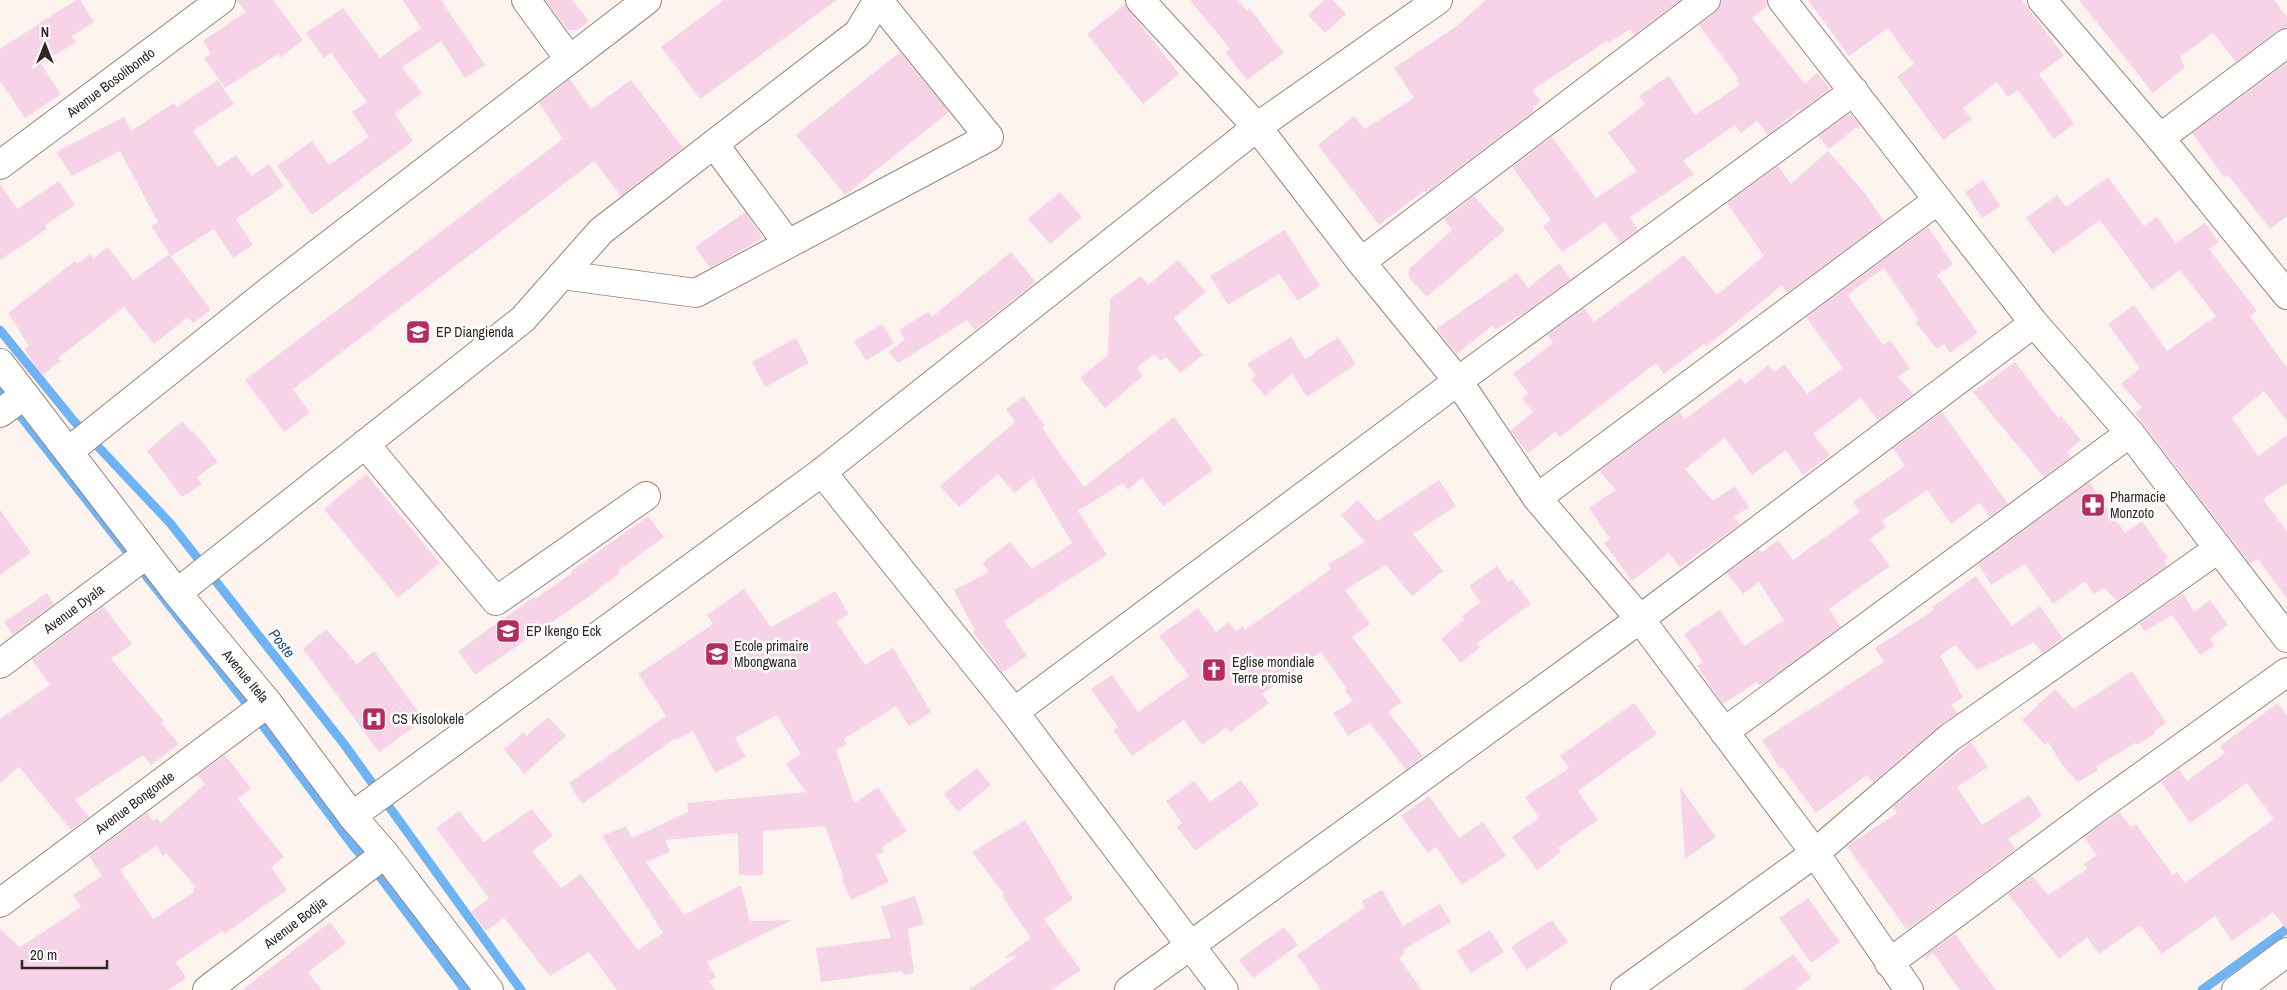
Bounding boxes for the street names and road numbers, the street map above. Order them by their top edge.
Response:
street label: Avenue Bosolibondo [62,44,158,122]
street label: Avenue Dyala [39,580,108,638]
street label: Avenue Itela [218,645,273,707]
street label: Avenue Bongonde [91,767,178,839]
street label: Avenue Bodjia [259,892,331,953]

